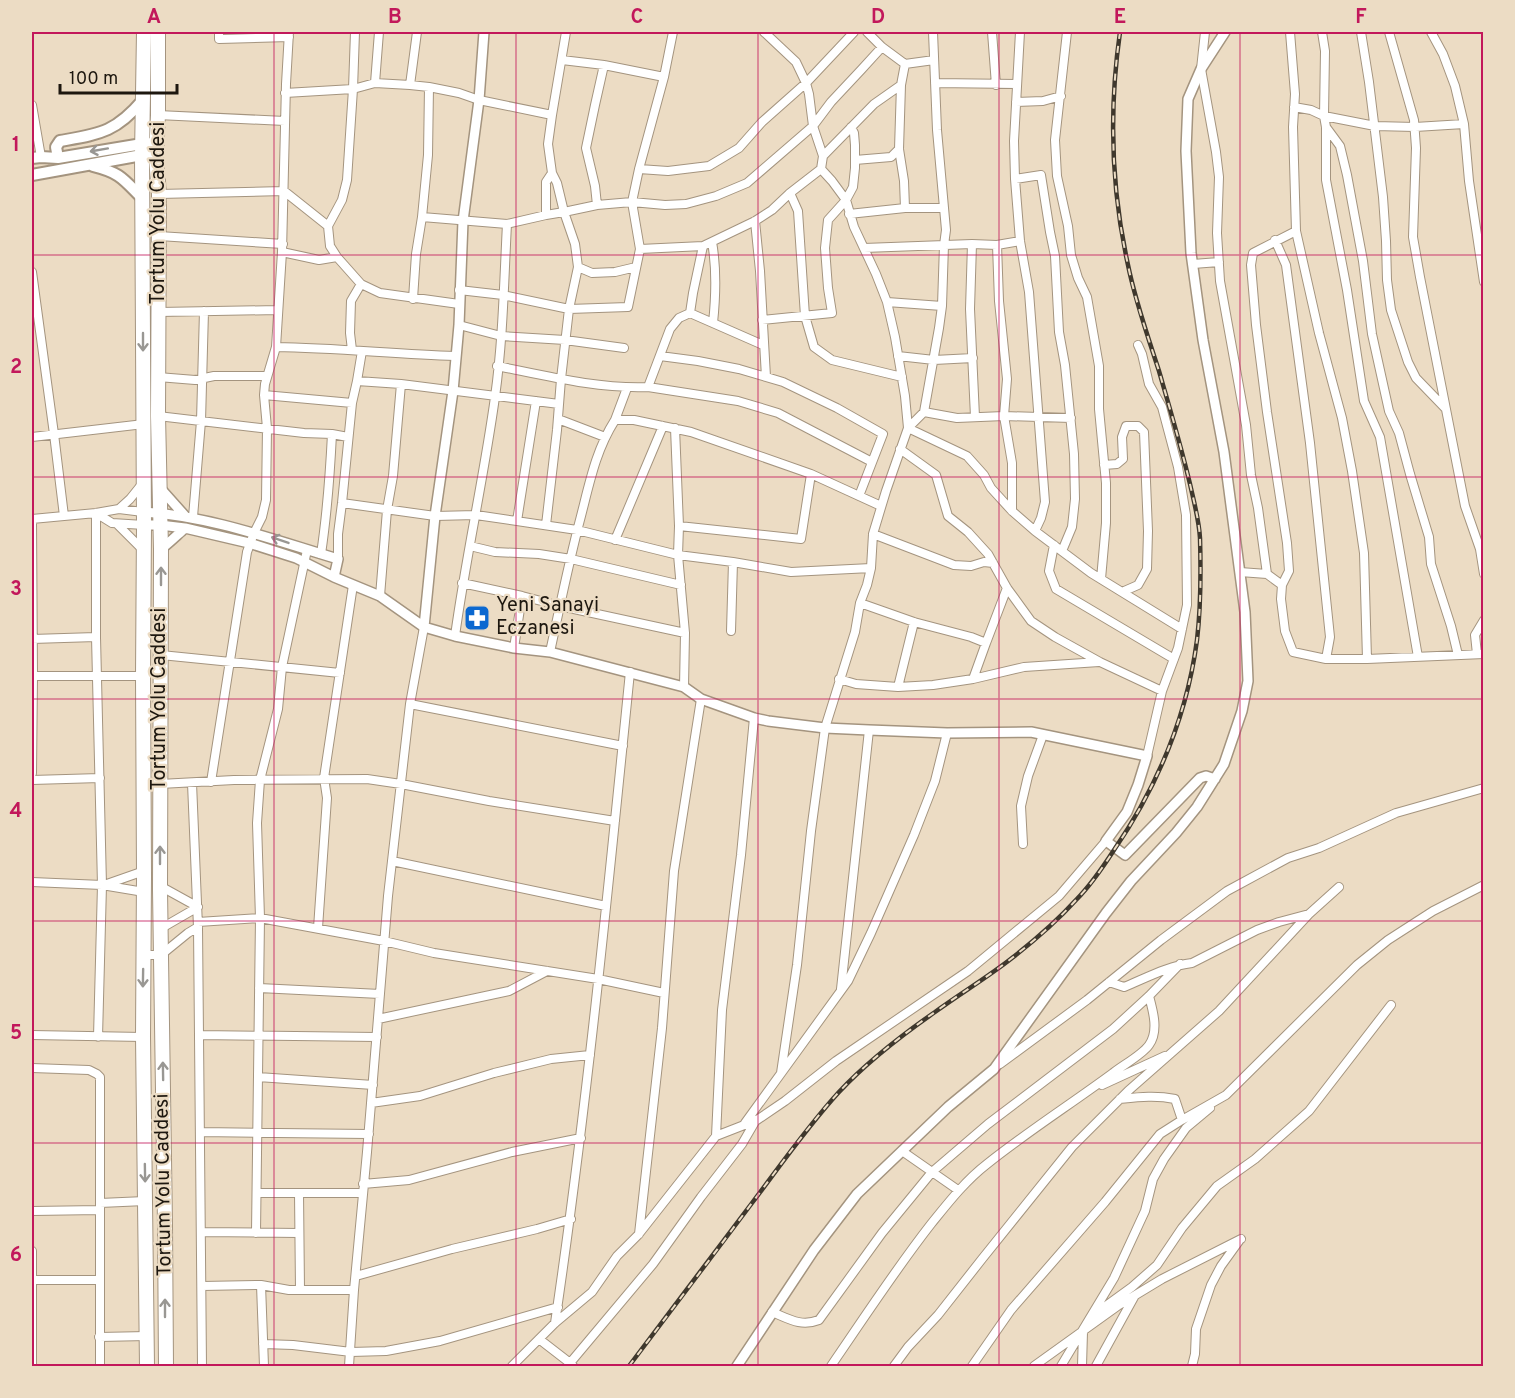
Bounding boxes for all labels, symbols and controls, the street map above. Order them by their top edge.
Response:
text: A [147,5,161,31]
text: B [388,5,402,31]
text: C [631,5,643,31]
text: D [871,5,885,31]
text: E [1114,5,1126,31]
text: F [1355,5,1367,31]
scale bar [60,57,177,95]
text: 100 m [69,68,118,91]
street label: Tortum Yolu Caddesi [146,122,172,304]
text: 1 [12,133,20,159]
one-way arrow [90,145,110,156]
one-way arrow [137,331,149,351]
text: 2 [10,355,22,381]
one-way arrow [271,534,290,545]
one-way arrow [155,567,167,587]
text: 3 [10,577,22,603]
place label: Yeni Sanayi Eczanesi [496,593,599,642]
pharmacy icon: Yeni Sanayi Eczanesi [462,603,492,633]
street label: Tortum Yolu Caddesi [147,608,173,790]
text: 4 [10,799,22,825]
one-way arrow [154,846,166,866]
one-way arrow [137,967,149,987]
text: 5 [10,1021,22,1047]
one-way arrow [157,1062,168,1082]
street label: Tortum Yolu Caddesi [149,1093,179,1277]
one-way arrow [139,1162,151,1182]
text: 6 [10,1243,22,1269]
one-way arrow [159,1299,171,1319]

